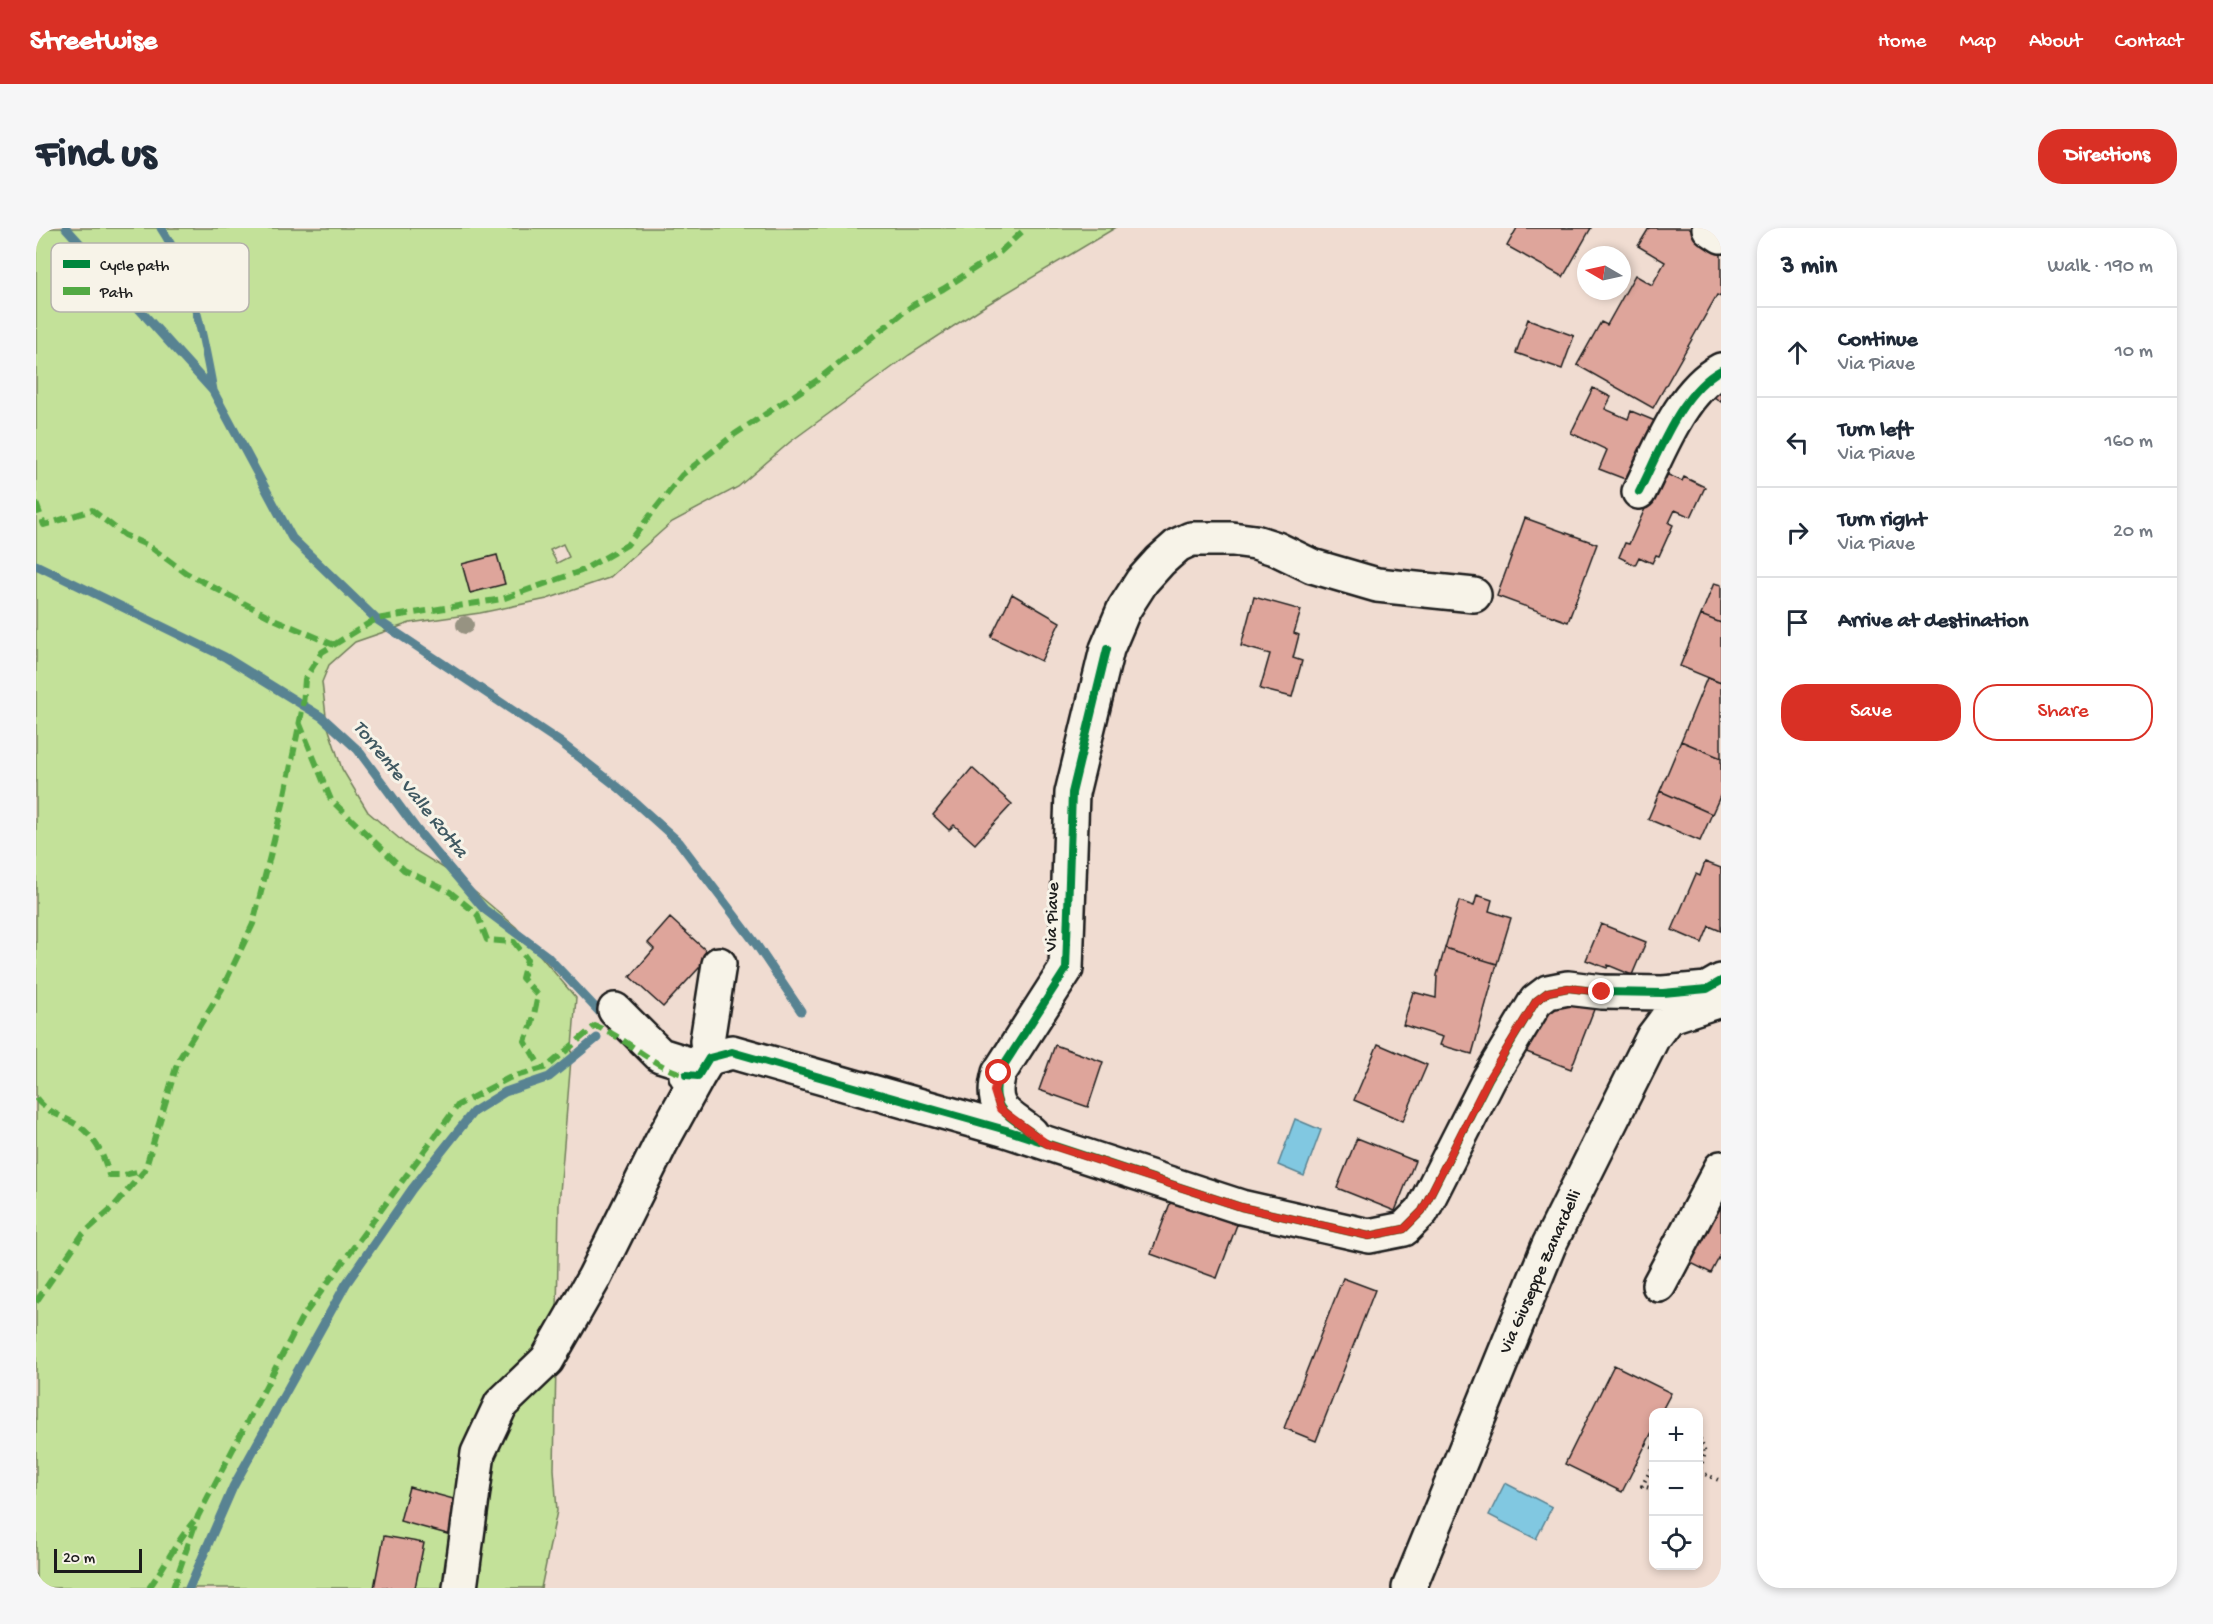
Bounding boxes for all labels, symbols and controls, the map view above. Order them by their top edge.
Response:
text: Streetwise [30,26,157,59]
text: Home [1878,30,1926,55]
text: Map [1959,30,1996,55]
text: About [2029,30,2082,55]
text: Contact [2115,30,2183,55]
button: Directions [2038,129,2177,184]
text: Find us [36,132,156,181]
legend [51,243,249,312]
north arrow [1577,246,1631,300]
text: 3 min [1781,252,1837,283]
text: Walk · 190 m [2047,256,2153,279]
text: Cycle path [100,258,170,277]
text: Path [99,285,133,304]
text: Continue [1838,328,1918,354]
icon: ahead [1781,336,1814,369]
text: 10 m [2115,341,2153,364]
text: Via Piave [1838,354,1915,377]
text: Turn left [1838,418,1912,444]
icon: left [1781,426,1814,459]
text: 160 m [2104,431,2153,454]
text: Via Piave [1838,444,1915,467]
text: Turn right [1838,508,1926,534]
icon: right [1781,516,1814,549]
text: 20 m [2113,521,2153,544]
text: Via Piave [1838,534,1915,557]
icon: arrive [1781,606,1814,639]
text: Arrive at destination [1838,609,2028,635]
button: Save [1781,684,1961,741]
button: Share [1973,684,2153,741]
water label: Torrente Valle Rotta [347,717,473,865]
street label: Via Piave [1041,881,1065,953]
route end [1588,978,1614,1004]
route start [985,1059,1011,1085]
street label: Via Giuseppe Zanardelli [1495,1187,1587,1358]
map controls [1649,1408,1703,1570]
button: + [1649,1408,1703,1462]
button: − [1649,1462,1703,1516]
button: locate [1649,1516,1703,1570]
scale bar [54,1546,142,1574]
text: 20 m [63,1550,95,1569]

